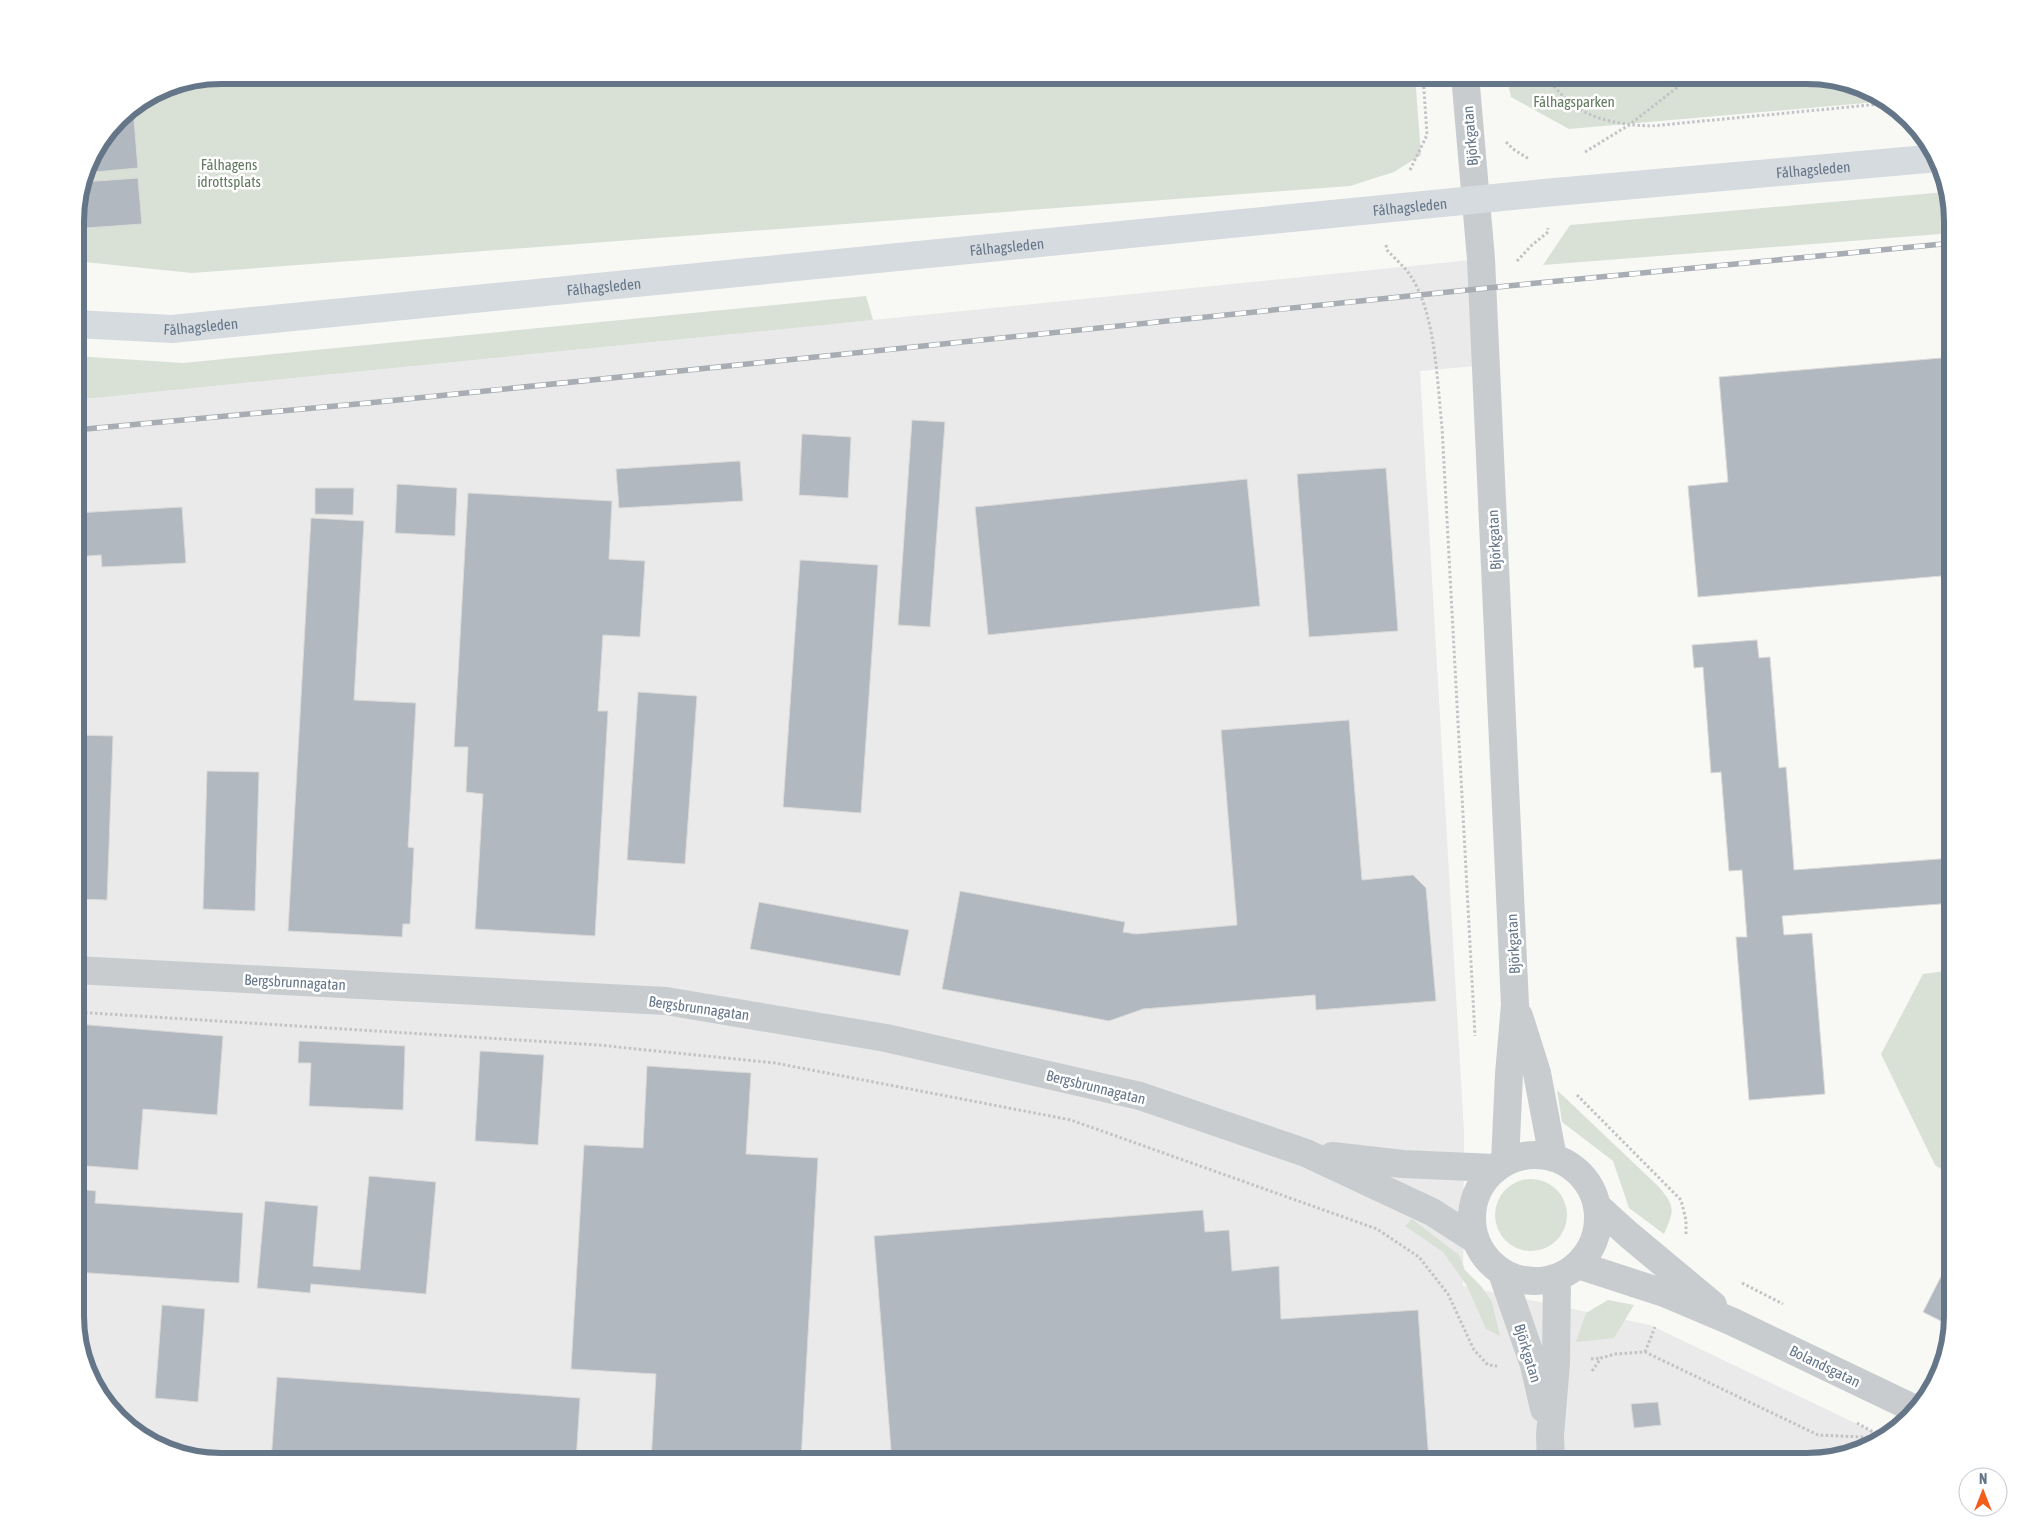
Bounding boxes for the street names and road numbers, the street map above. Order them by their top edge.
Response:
street label: Björkgatan [1459,105,1481,167]
street label: Fålhagsleden [1775,157,1851,181]
street label: Fålhagsleden [1372,194,1448,218]
street label: Fålhagsleden [969,234,1045,258]
street label: Fålhagsleden [566,274,642,298]
street label: Fålhagsleden [163,314,239,338]
street label: Björkgatan [1484,509,1504,571]
street label: Björkgatan [1503,913,1523,975]
street label: Bergsbrunnagatan [244,971,346,993]
street label: Bergsbrunnagatan [647,993,751,1023]
street label: Bergsbrunnagatan [1045,1066,1147,1108]
street label: Björkgatan [1511,1322,1545,1384]
street label: Bolandsgatan [1787,1342,1863,1390]

